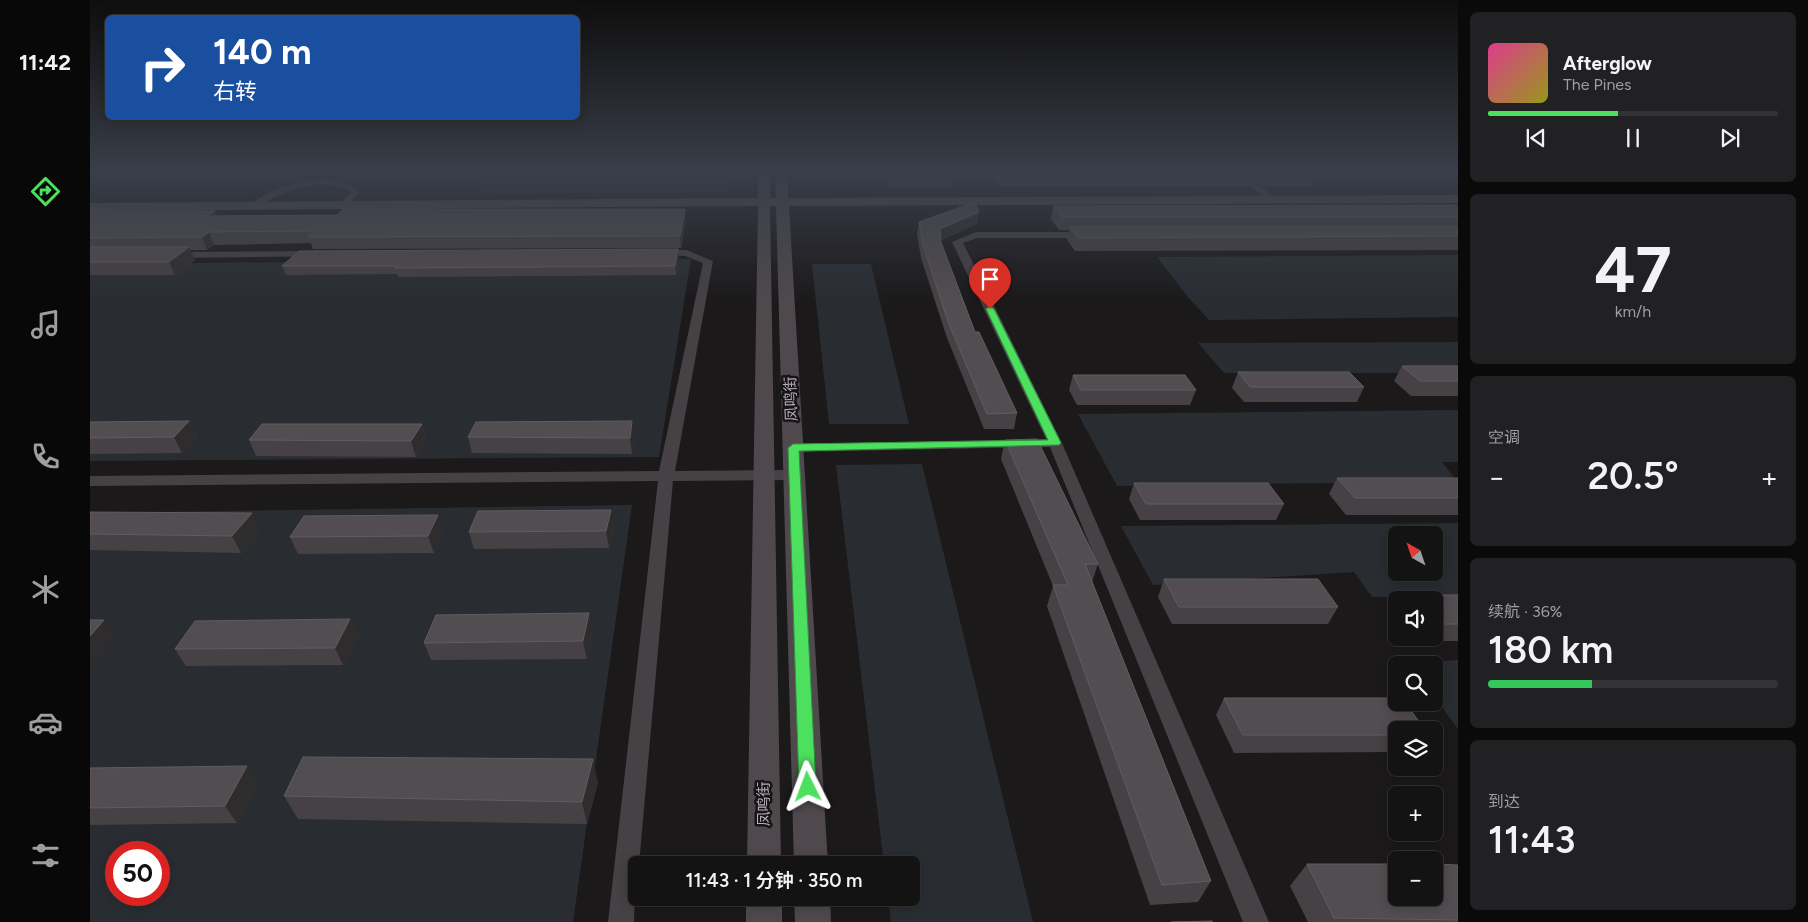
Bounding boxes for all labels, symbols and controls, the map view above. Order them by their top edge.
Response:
text: 140 m [213,31,311,73]
icon: right [130,35,195,100]
text: 11:42 [19,49,71,76]
text: Afterglow [1563,52,1652,75]
text: The Pines [1563,75,1632,94]
text: 右转 [213,78,257,105]
icon: previous [1522,124,1550,152]
icon: pause [1619,124,1647,152]
icon: next [1716,124,1744,152]
icon: directions [28,174,63,209]
text: 47 [1594,230,1672,308]
pin [969,258,1011,309]
icon: arrive [976,265,1004,293]
text: km/h [1615,302,1651,321]
icon: music [28,307,63,342]
street label: 凤鸣街 [781,376,801,422]
text: 空调 [1488,428,1520,447]
icon: phone [28,439,63,474]
text: 20.5° [1587,453,1679,499]
text: − [1488,460,1505,494]
text: + [1761,460,1778,494]
north arrow [1388,526,1442,581]
map controls [1388,526,1443,906]
icon: climate [28,572,63,607]
button: sound [1388,591,1443,646]
text: 续航 · 36% [1488,602,1562,621]
text: 180 km [1488,627,1613,673]
button: search [1388,656,1443,711]
icon: car [28,705,63,740]
button: layers [1388,721,1443,776]
position arrow [781,760,833,812]
street label: 凤鸣街 [755,781,773,827]
button: + [1388,786,1443,841]
text: 到达 [1488,792,1520,811]
text: 11:43 [1488,817,1575,863]
icon: filters [28,838,63,873]
speed limit sign: 50 [105,841,170,906]
button: − [1388,851,1443,906]
text: 11:43 · 1 分钟 · 350 m [685,869,863,892]

